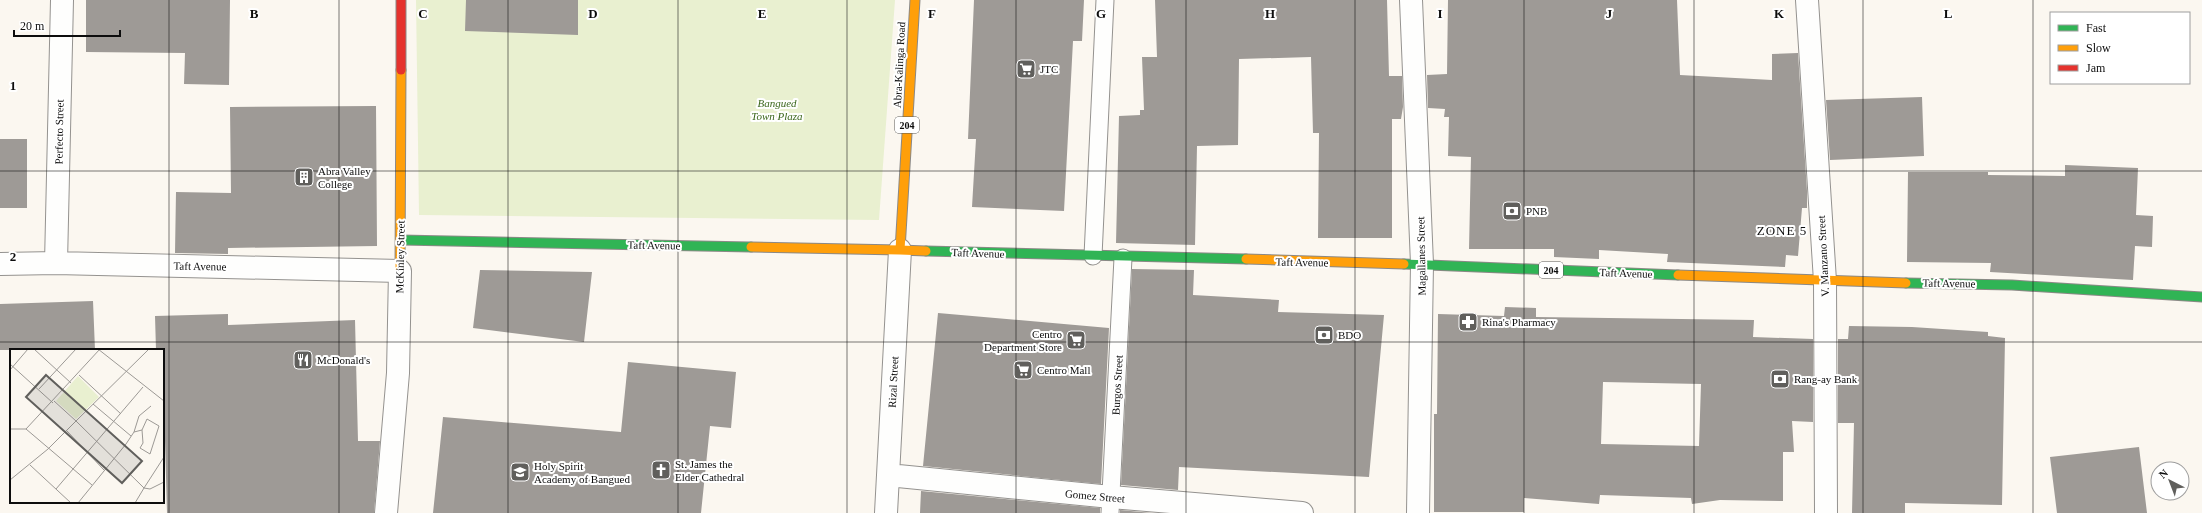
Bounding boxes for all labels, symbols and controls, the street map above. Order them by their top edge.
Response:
text: B [250,6,259,21]
text: C [418,6,428,21]
text: D [588,6,598,21]
text: E [758,6,766,21]
text: F [928,6,936,21]
text: G [1096,6,1106,21]
text: H [1265,6,1275,21]
text: I [1437,6,1443,21]
text: J [1606,6,1613,21]
text: K [1774,6,1785,21]
text: L [1944,6,1953,21]
scale bar [14,12,120,38]
legend [2050,12,2190,84]
text: 20 m [20,19,45,33]
street label: Abra-Kalinga Road [891,21,907,108]
text: Fast [2086,21,2107,35]
text: Slow [2086,41,2111,55]
supermarket icon: JTC [1015,58,1037,80]
text: Jam [2086,61,2106,75]
place label: JTC [1040,63,1058,75]
text: 1 [10,78,16,93]
park label: Bangued Town Plaza [751,97,803,122]
street label: Perfecto Street [52,99,66,165]
road number: 204 [895,117,919,133]
place label: Abra Valley College [318,165,371,190]
building icon: Abra Valley College [293,166,315,188]
bank icon: PNB [1501,200,1523,222]
place label: PNB [1526,205,1547,217]
street label: V. Manzano Street [1815,215,1831,297]
street label: Magallanes Street [1414,216,1428,296]
street label: McKinley Street [393,220,407,294]
district label: ZONE 5 [1757,223,1807,238]
street label: Taft Avenue [627,239,681,251]
street label: Taft Avenue [951,246,1005,260]
text: 2 [10,249,16,264]
street label: Taft Avenue [1275,256,1329,268]
street label: Taft Avenue [173,260,227,272]
road number: 204 [1539,262,1563,278]
street label: Taft Avenue [1599,266,1653,280]
street label: Taft Avenue [1922,277,1976,289]
pharmacy icon: Rina's Pharmacy [1457,311,1479,333]
place label: Rina's Pharmacy [1482,316,1556,328]
bank icon: BDO [1313,324,1335,346]
place label: Centro Department Store [984,328,1062,353]
supermarket icon: Centro Department Store [1065,329,1087,351]
place label: BDO [1338,329,1361,341]
inset map [10,349,164,503]
restaurant icon: McDonald's [292,349,314,371]
place label: McDonald's [317,354,370,366]
street label: Burgos Street [1109,355,1125,415]
street label: Rizal Street [886,356,900,408]
supermarket icon: Centro Mall [1012,359,1034,381]
place label: Centro Mall [1037,364,1090,376]
bank icon: Rang-ay Bank [1769,368,1791,390]
place label: Rang-ay Bank [1794,373,1858,385]
place label: St. James the Elder Cathedral [675,458,744,483]
church icon: St. James the Elder Cathedral [650,459,672,481]
place label: Holy Spirit Academy of Bangued [534,460,630,485]
school or university icon: Holy Spirit Academy of Bangued [509,461,531,483]
north arrow [2150,461,2190,501]
text: N [2156,466,2170,481]
street label: Gomez Street [1064,487,1126,505]

